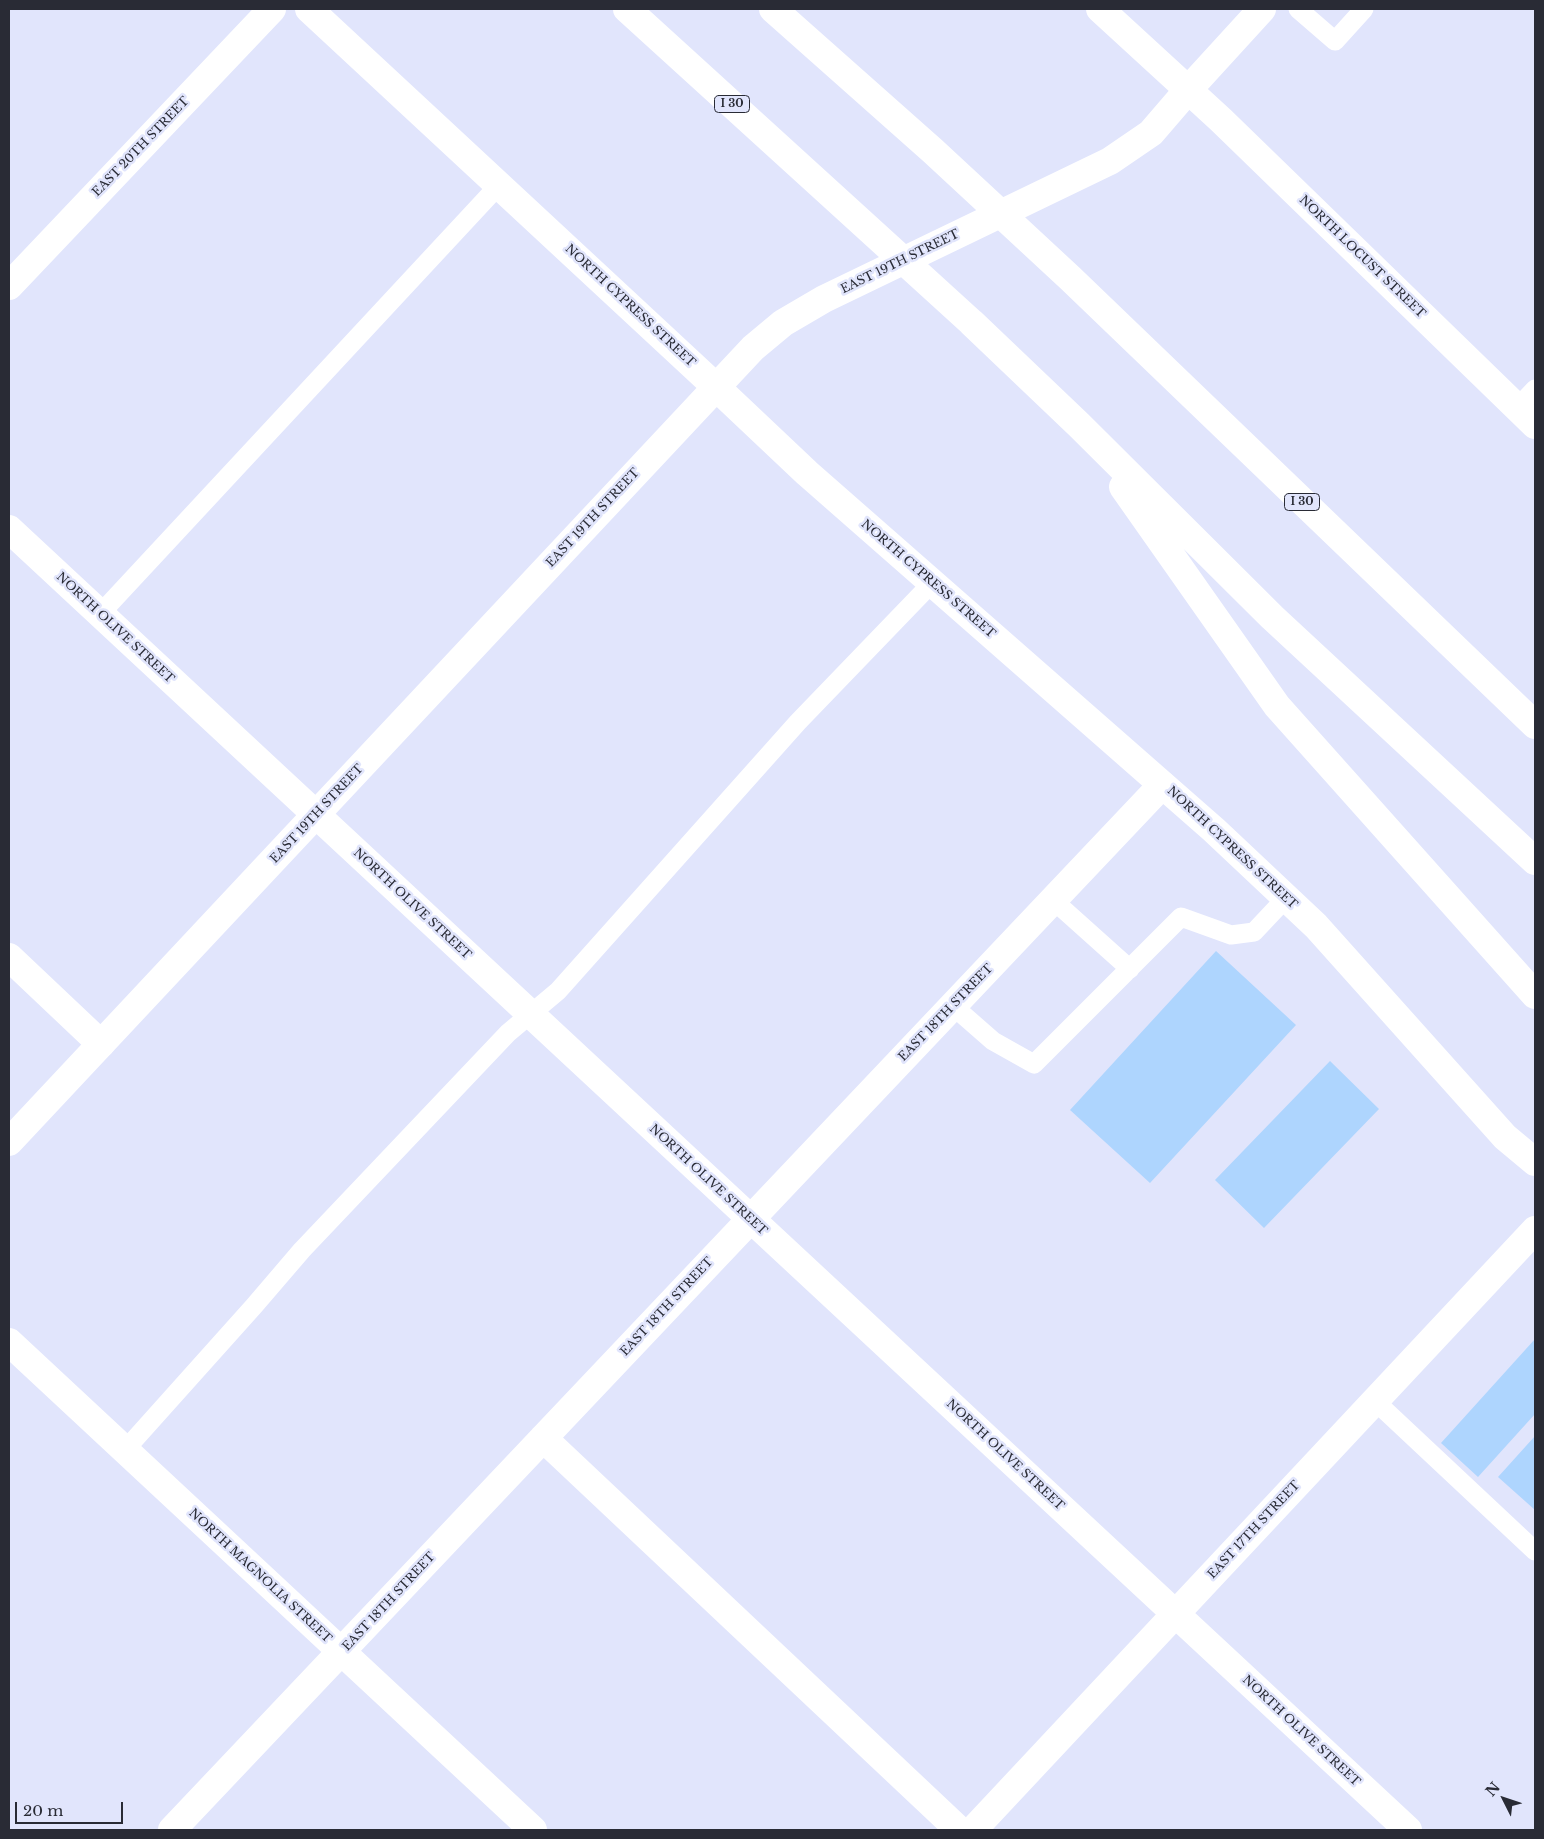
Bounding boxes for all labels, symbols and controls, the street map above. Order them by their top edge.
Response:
street label: EAST 20TH STREET [90,94,192,200]
road number: I 30 [714,96,750,112]
street label: NORTH LOCUST STREET [1296,193,1428,321]
street label: EAST 19TH STREET [839,227,961,297]
street label: NORTH CYPRESS STREET [562,242,698,370]
street label: EAST 19TH STREET [543,466,643,570]
road number: I 30 [1284,494,1320,511]
street label: NORTH CYPRESS STREET [858,517,998,641]
street label: NORTH OLIVE STREET [53,570,177,686]
street label: EAST 19TH STREET [267,762,367,866]
street label: NORTH CYPRESS STREET [1164,784,1300,912]
street label: NORTH OLIVE STREET [350,846,474,962]
street label: EAST 18TH STREET [896,961,996,1065]
street label: NORTH OLIVE STREET [646,1122,770,1238]
street label: EAST 18TH STREET [618,1255,716,1359]
street label: NORTH OLIVE STREET [943,1397,1067,1513]
street label: EAST 17TH STREET [1205,1478,1303,1582]
street label: NORTH MAGNOLIA STREET [186,1506,334,1646]
street label: EAST 18TH STREET [340,1550,438,1654]
street label: NORTH OLIVE STREET [1239,1673,1363,1789]
north arrow [1479,1774,1529,1824]
text: N [1482,1778,1504,1800]
scale bar [18,1792,125,1824]
text: 20 m [23,1801,63,1820]

